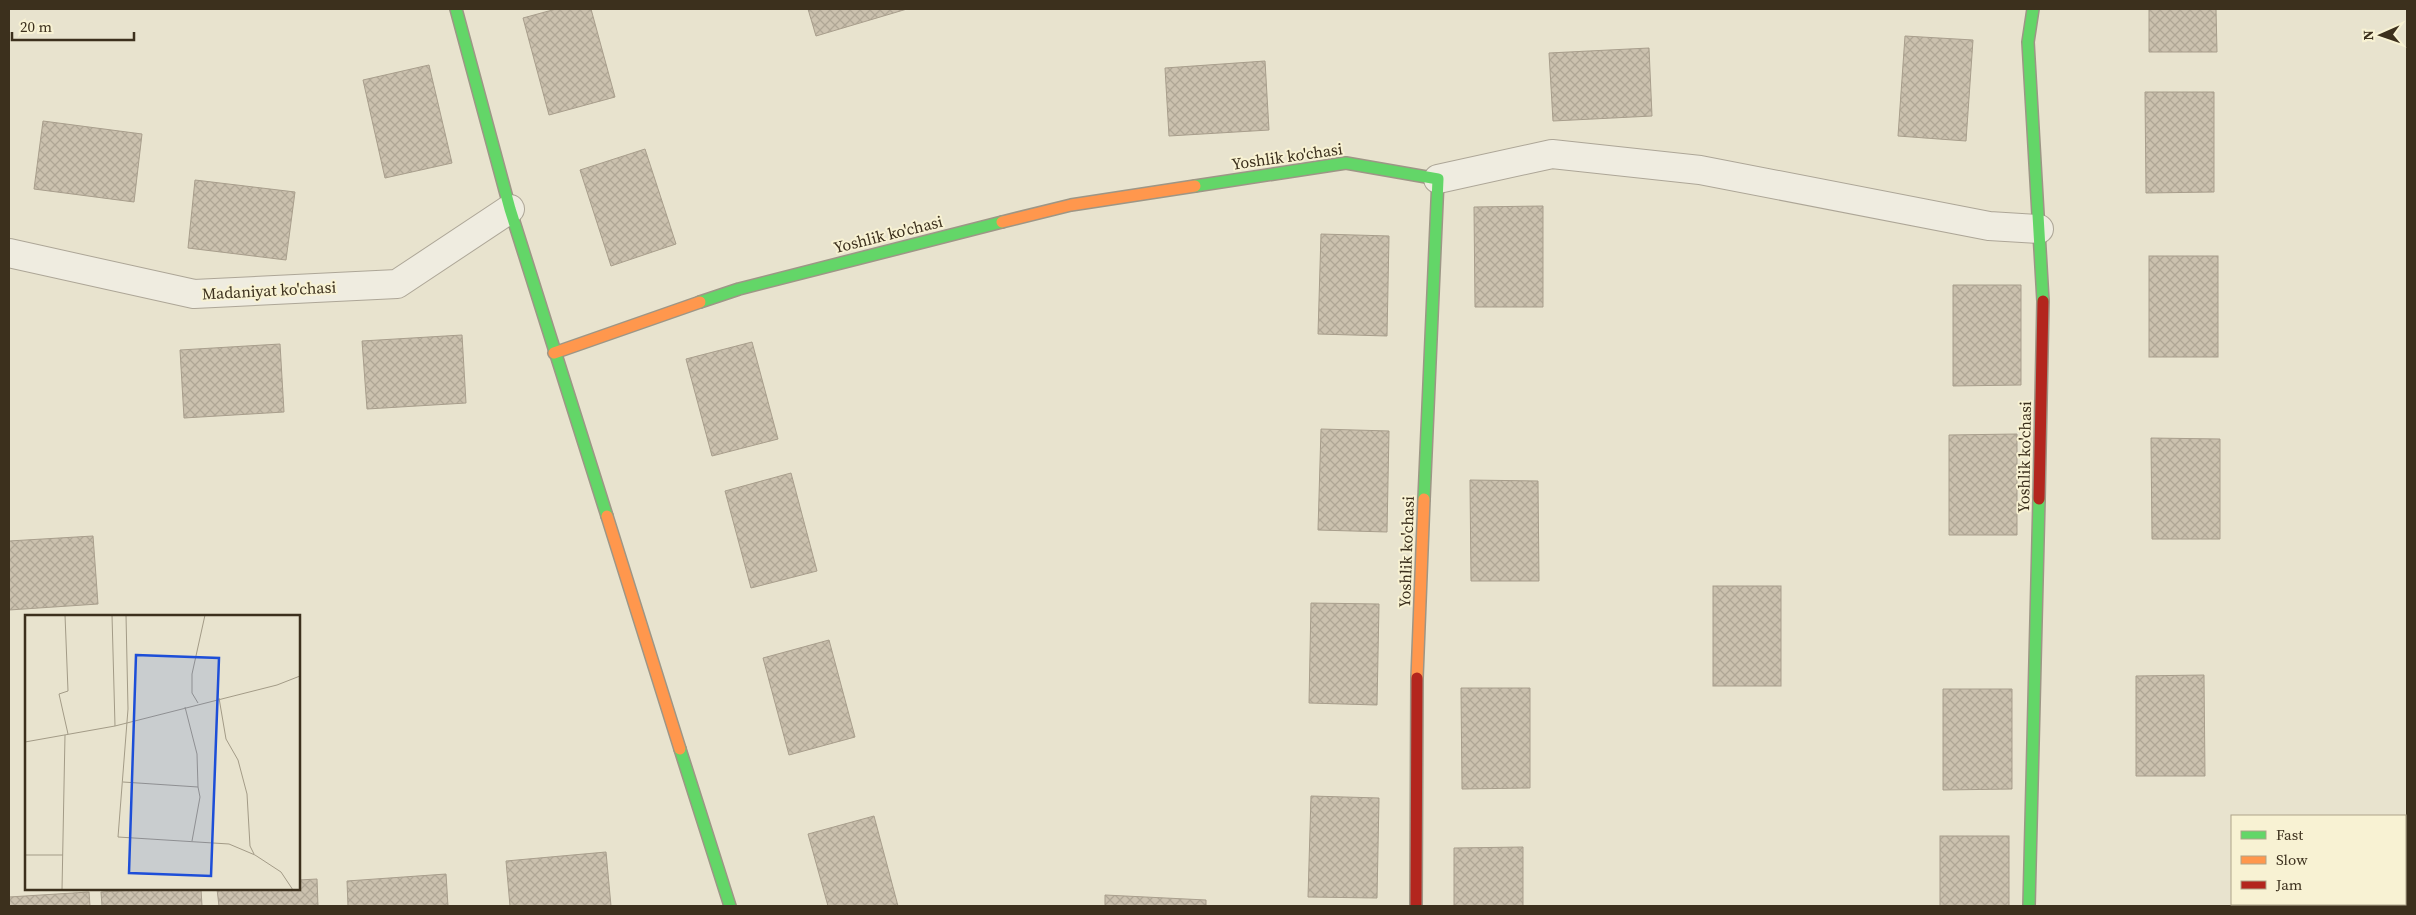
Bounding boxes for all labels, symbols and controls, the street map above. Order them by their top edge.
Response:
scale bar [12,10,135,42]
north arrow [2356,10,2406,60]
text: 20 m [20,16,52,37]
text: N [2358,30,2378,41]
street label: Yoshlik ko'chasi [1230,137,1344,175]
street label: Yoshlik ko'chasi [831,210,945,258]
street label: Madaniyat ko'chasi [201,275,337,305]
street label: Yoshlik ko'chasi [2012,401,2036,513]
street label: Yoshlik ko'chasi [1393,496,1419,608]
inset map [25,615,300,890]
legend [2231,815,2406,905]
text: Fast [2276,824,2303,845]
text: Slow [2276,849,2308,870]
text: Jam [2275,874,2303,895]

